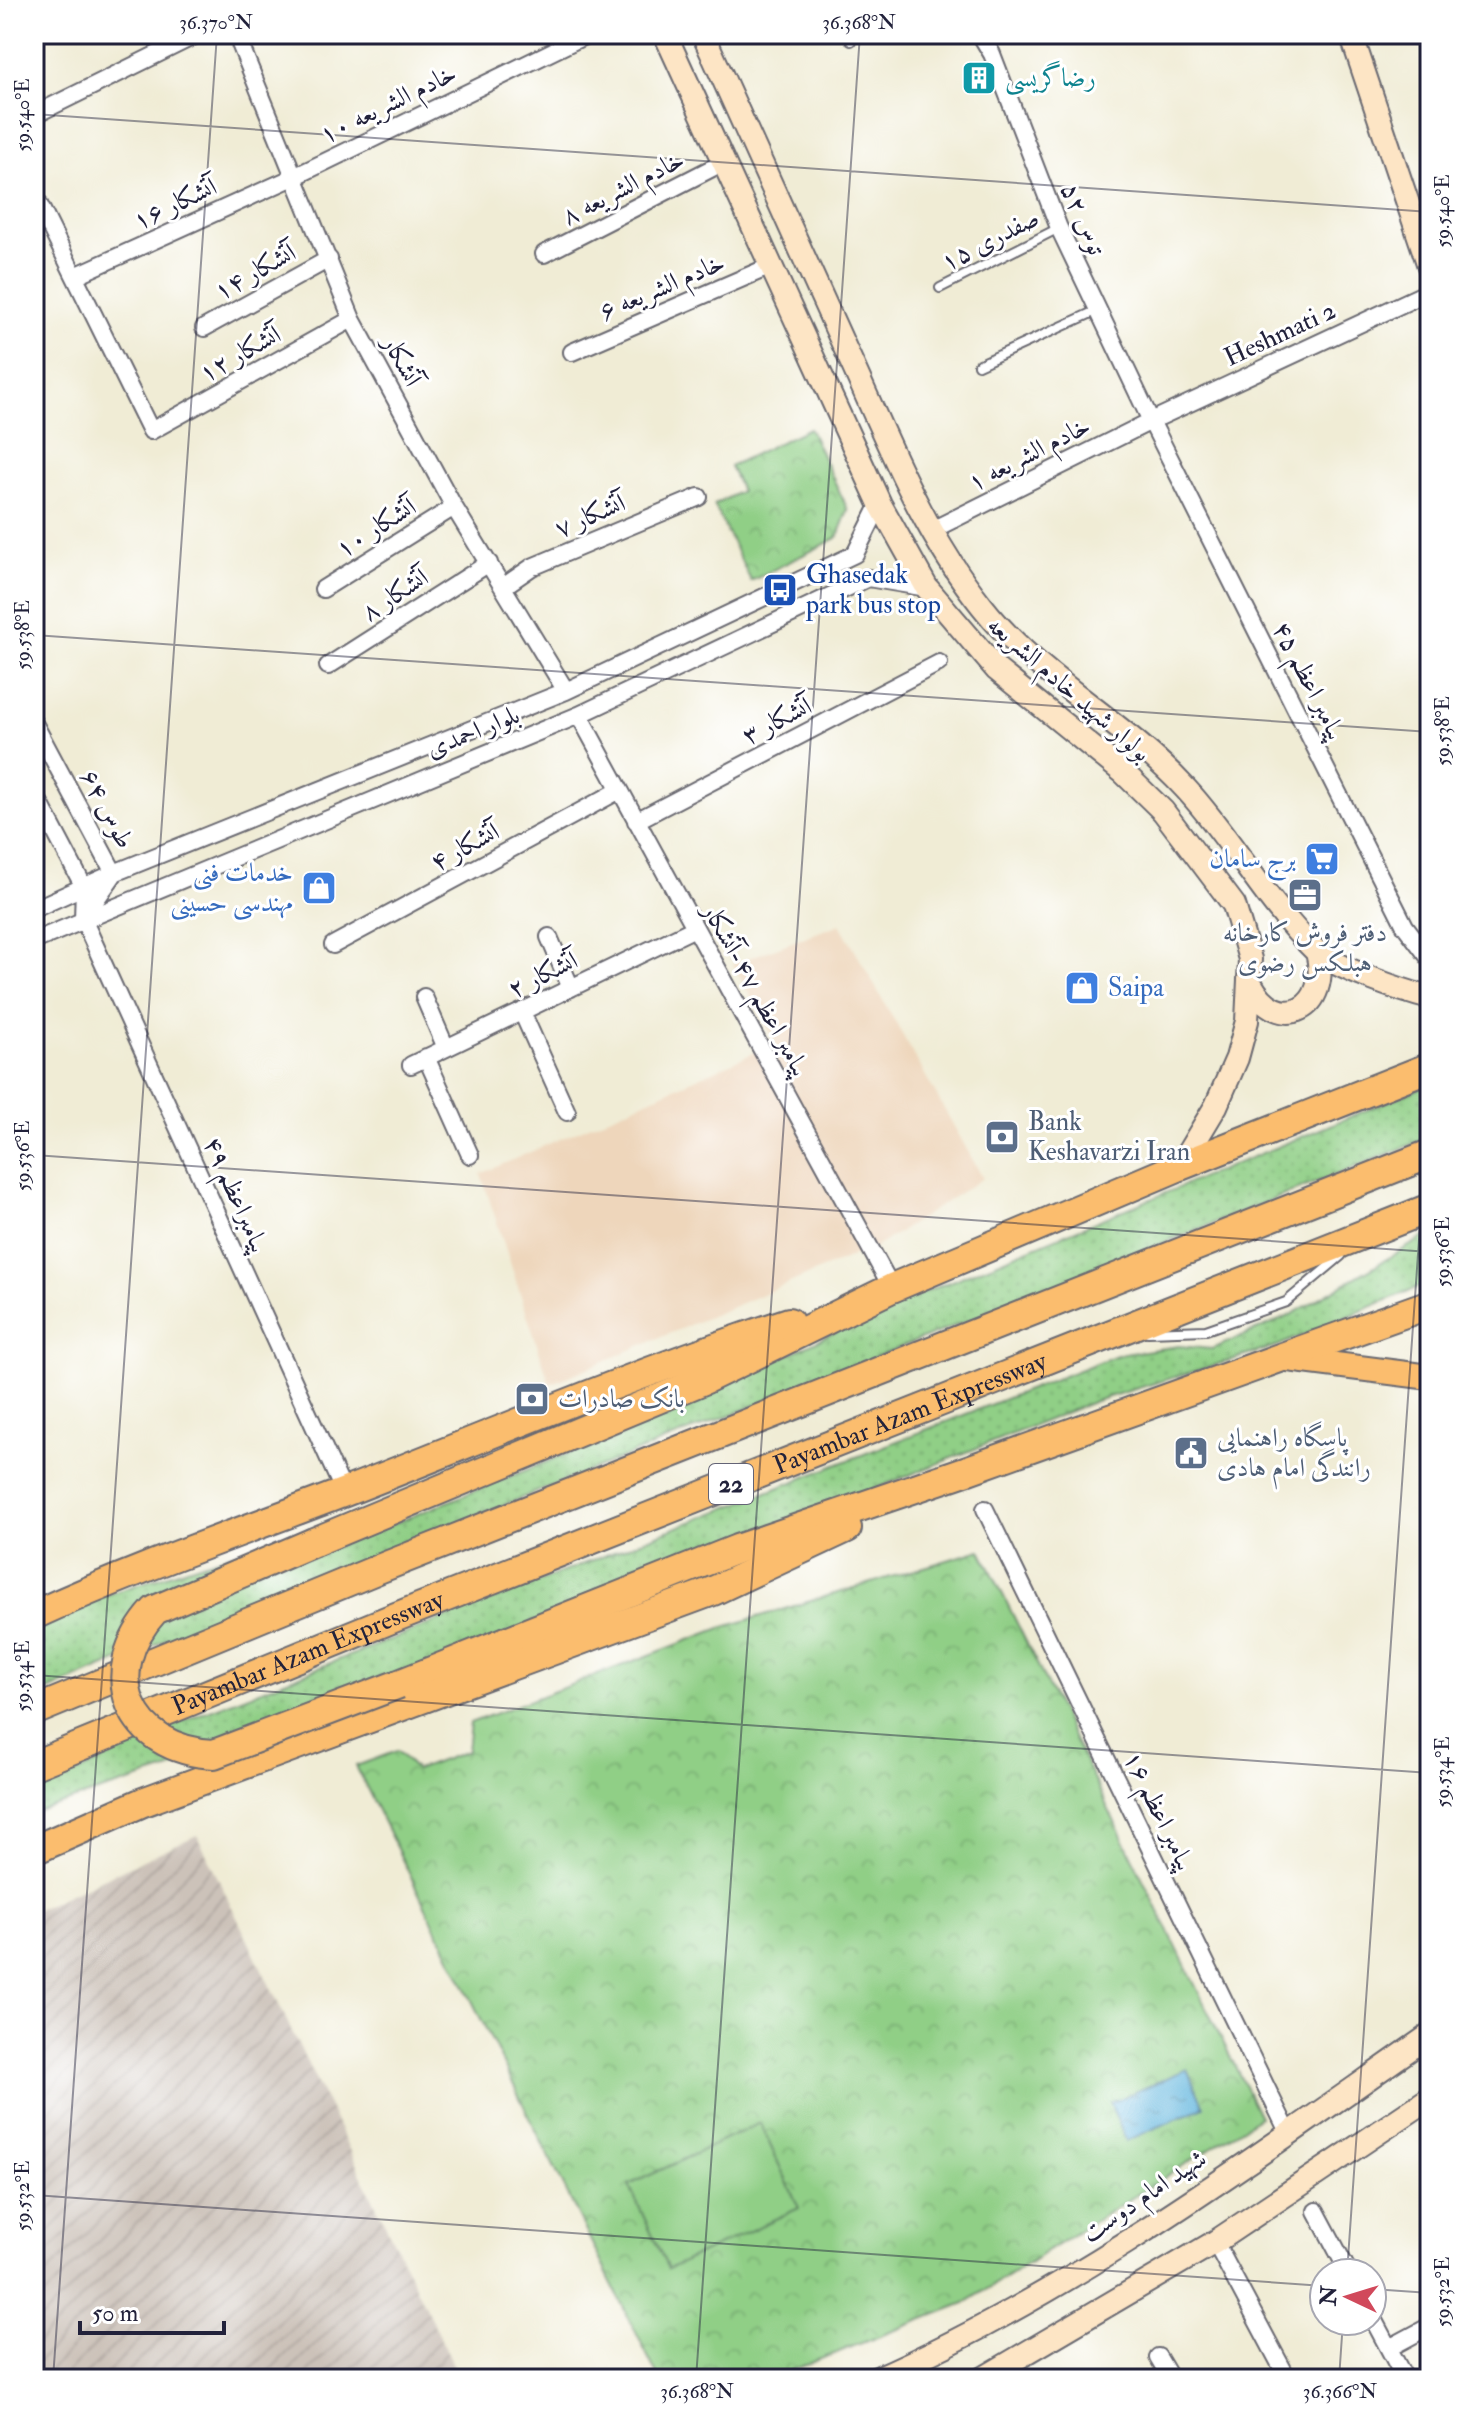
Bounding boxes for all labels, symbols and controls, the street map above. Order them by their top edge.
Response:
text: 36.370°N [179,10,253,35]
text: 36.368°N [822,10,896,35]
street label: خادم الشریعه ۱۰ [314,57,464,156]
building icon: رضاگریسی [960,59,998,97]
place label: رضاگریسی [1005,60,1096,96]
text: 59.540°E [10,78,35,152]
street label: خادم الشریعه ۸ [556,143,692,238]
street label: آتشکار ۱۶ [128,170,224,237]
text: 59.540°E [1430,174,1455,248]
street label: توس ۵۲ [1054,178,1113,261]
street label: صفدری ۱۵ [935,202,1045,278]
street label: آتشکار ۱۴ [208,235,304,308]
street label: خادم الشریعه ۶ [594,246,732,333]
street label: Heshmati 2 [1219,294,1341,374]
street label: آتشکار ۱۲ [193,317,289,390]
street label: آتشکار [374,327,430,394]
street label: خادم الشریعه ۱ [962,409,1098,504]
street label: آتشکار ۷ [550,486,632,545]
street label: آتشکار ۱۰ [330,490,424,565]
place label: Ghasedak park bus stop [805,559,941,622]
street label: آتشکار ۸ [355,560,437,629]
bus stop icon: Ghasedak park bus stop [761,571,799,609]
text: 59.538°E [10,600,35,670]
street label: بولوار شهید خادم الشریعه [977,609,1157,773]
street label: پیامبر اعظم ۴۵ [1258,616,1353,750]
street label: آتشکار ۳ [737,689,819,752]
text: 59.538°E [1430,696,1455,766]
street label: بلوار احمدی [422,699,524,765]
street label: طوس ۶۴ [73,764,141,854]
street label: آتشکار ۴ [425,814,507,878]
supermarket icon: برج سامان [1303,840,1341,878]
place label: برج سامان [1209,843,1296,882]
place label: خدمات فنی مهندسی حسینی [170,857,293,921]
shop icon: خدمات فنی مهندسی حسینی [300,869,338,907]
office icon: دفتر فروش کارخانه هبلکس رضوی [1286,876,1324,914]
street label: پیامبر اعظم ۴۷-آتشکار [687,895,817,1086]
place label: دفتر فروش کارخانه هبلکس رضوی [1223,917,1387,980]
street label: آتشکار ۲ [503,943,585,1006]
shop icon: Saipa [1063,969,1101,1007]
place label: Saipa [1108,972,1164,1005]
place label: Bank Keshavarzi Iran [1028,1106,1190,1168]
bank icon: Bank Keshavarzi Iran [983,1118,1021,1156]
text: 59.536°E [10,1121,35,1191]
street label: پیامبراعظم ۴۹ [189,1132,276,1261]
text: 59.536°E [1430,1217,1455,1287]
street label: Payambar Azam Expressway [769,1345,1052,1482]
bank icon: بانک صادرات [513,1380,551,1418]
place label: بانک صادرات [558,1383,685,1415]
place label: پاسگاه راهنمایی رانندگی امام هادی [1217,1421,1371,1490]
public building icon: پاسگاه راهنمایی رانندگی امام هادی [1172,1434,1210,1472]
road number: 22 [709,1464,753,1504]
street label: Payambar Azam Expressway [167,1583,449,1723]
text: 59.534°E [10,1640,35,1712]
text: 59.534°E [1430,1736,1455,1808]
street label: پیامبر اعظم ۱۶ [1109,1746,1202,1880]
street label: شهید امام دوست [1075,2143,1216,2254]
text: 59.532°E [10,2161,35,2231]
north arrow [1308,2257,1388,2337]
text: 59.532°E [1430,2257,1455,2327]
scale bar [80,2285,224,2335]
text: N [1314,2285,1344,2307]
text: 50 m [92,2298,139,2329]
text: 36.368°N [660,2379,734,2404]
text: 36.366°N [1303,2379,1377,2404]

